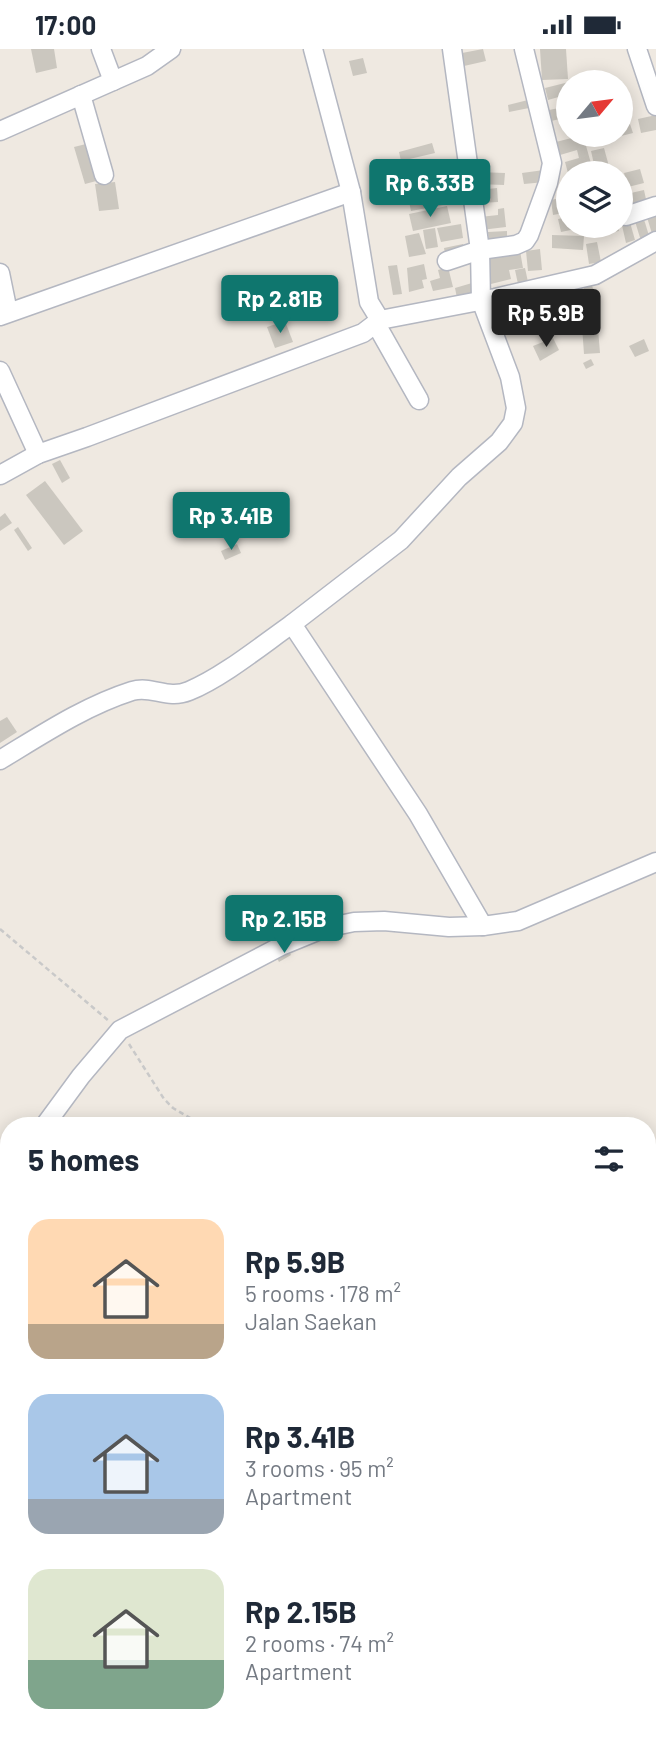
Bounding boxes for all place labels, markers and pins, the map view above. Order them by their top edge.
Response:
pin: Rp 6.33B [358,159,502,219]
pin: Rp 2.81B [208,275,352,335]
pin: Rp 5.9B [481,289,611,349]
pin: Rp 3.41B [159,493,303,552]
pin: Rp 2.15B [212,895,356,955]

